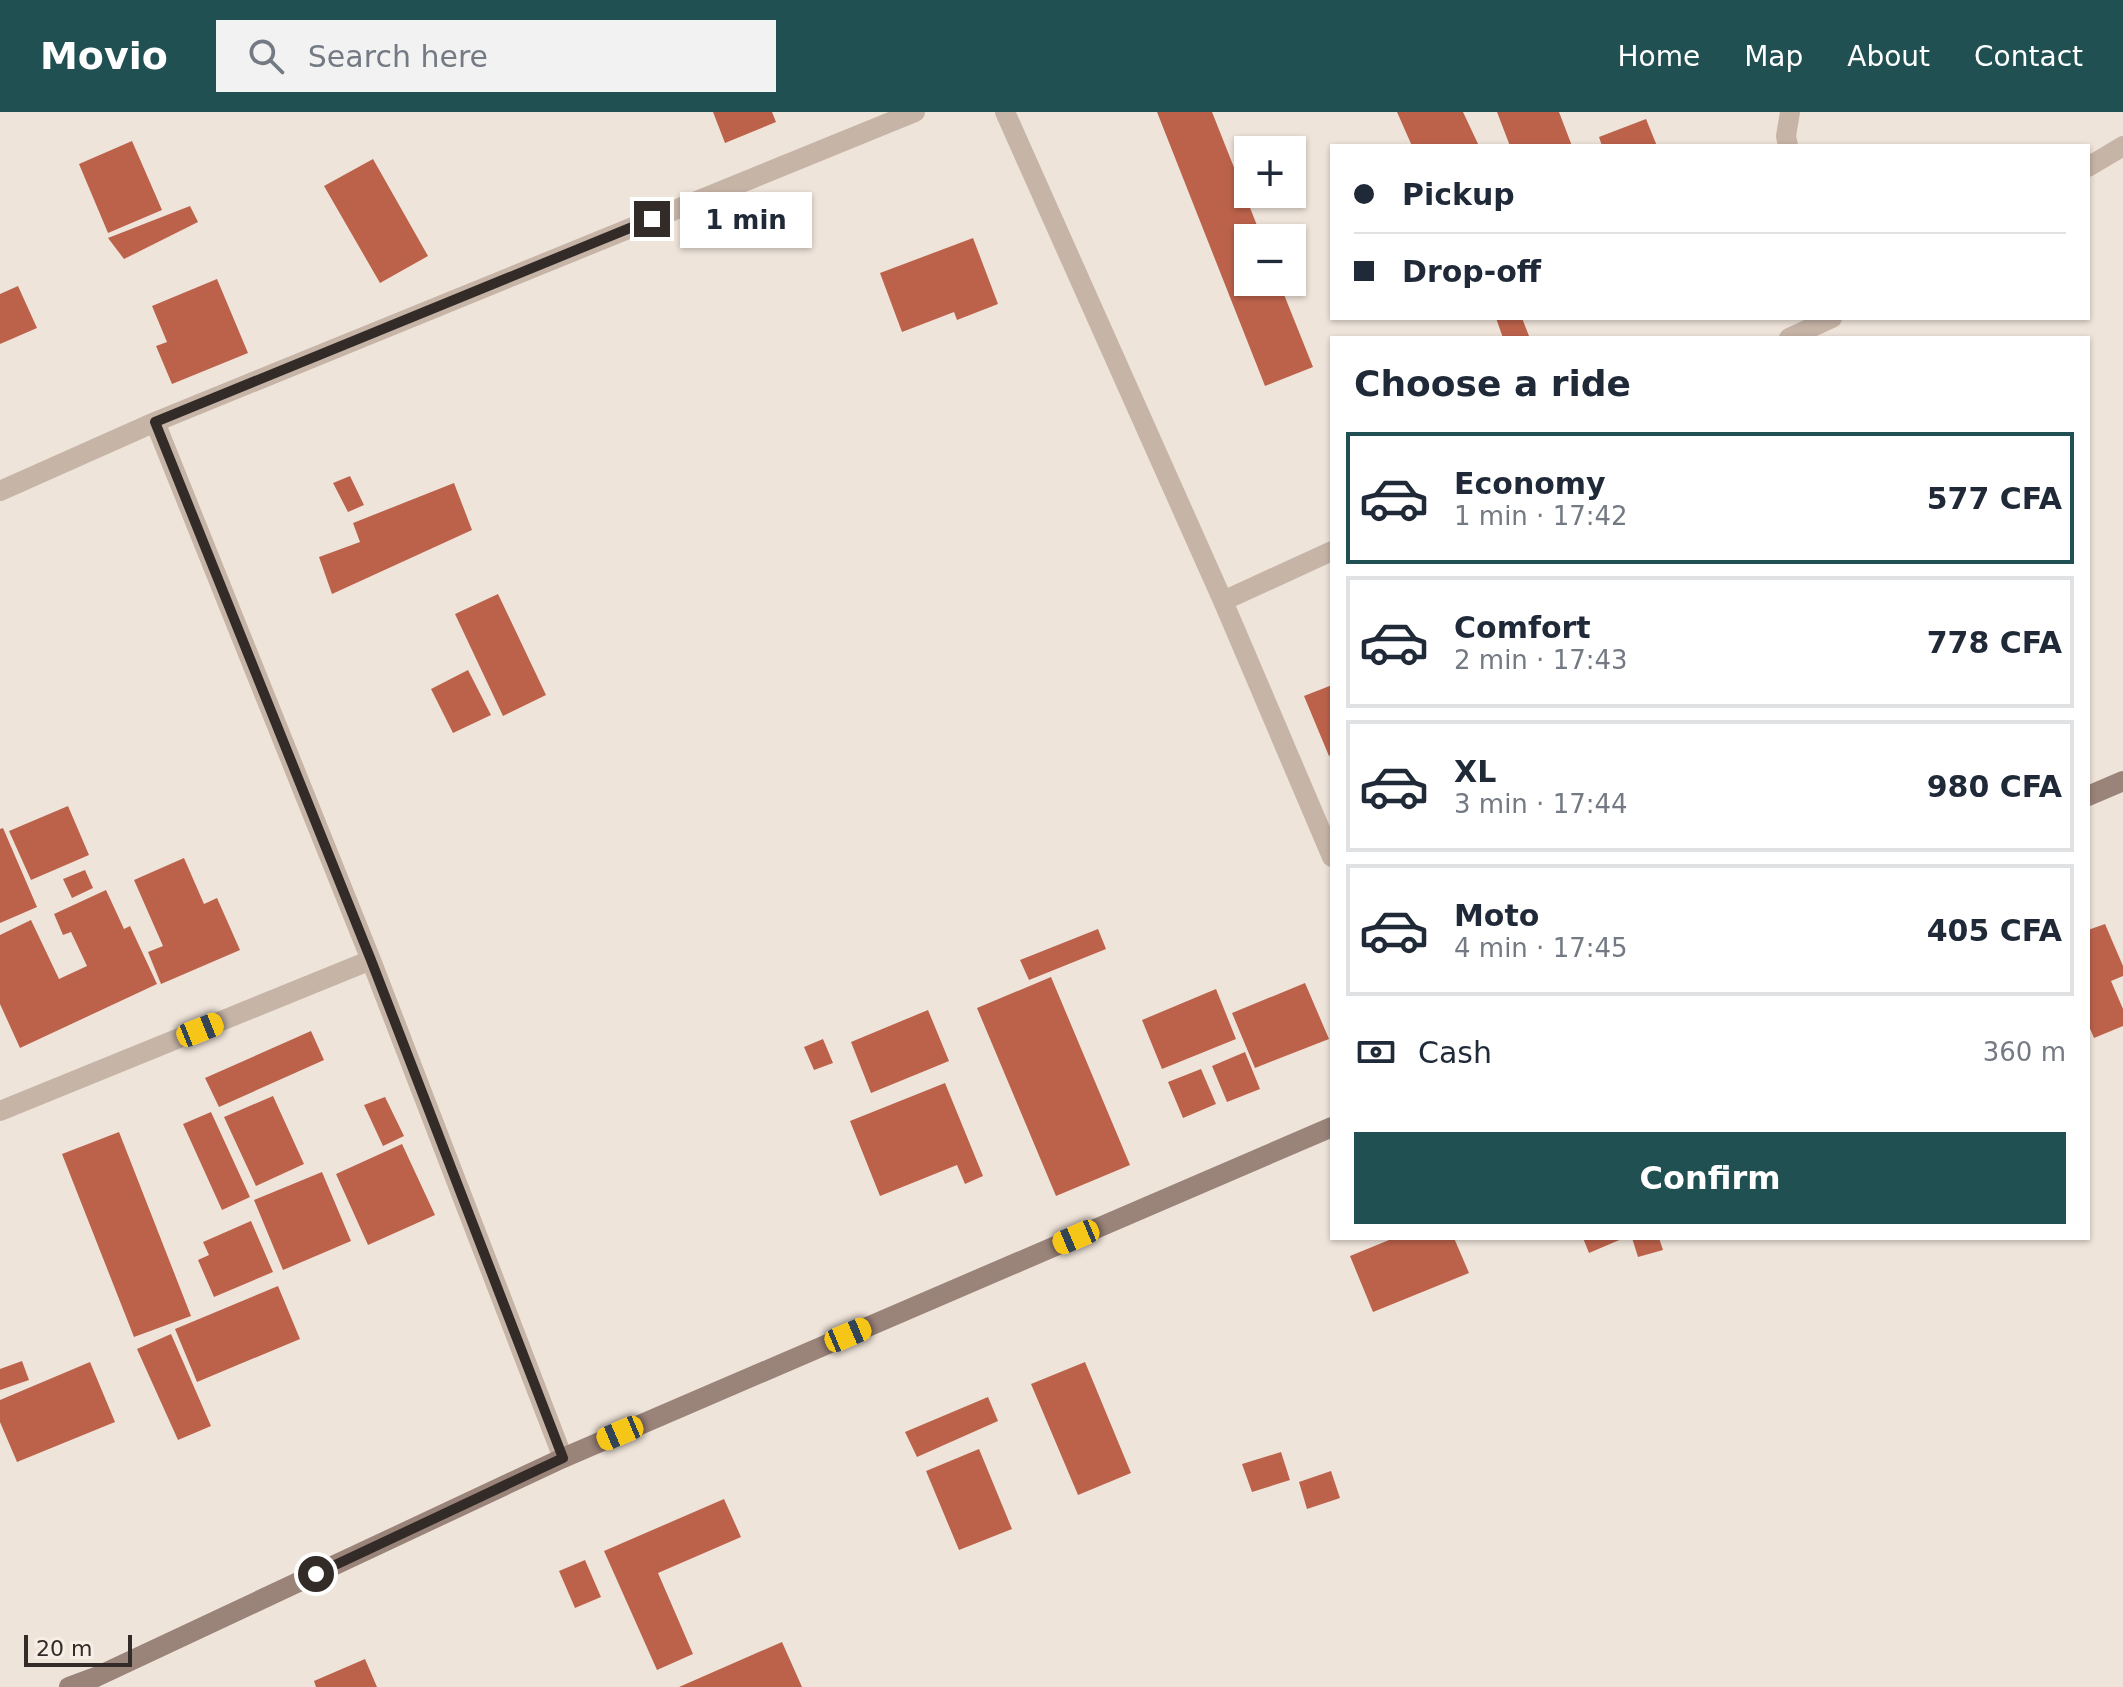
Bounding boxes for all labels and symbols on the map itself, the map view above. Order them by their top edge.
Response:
callout: 1 min [680,191,812,247]
route end [634,201,670,237]
car [173,1010,227,1050]
car [1049,1217,1103,1257]
car [821,1315,875,1355]
car [593,1413,647,1453]
route start [298,1556,334,1592]
scale bar [24,1631,132,1667]

